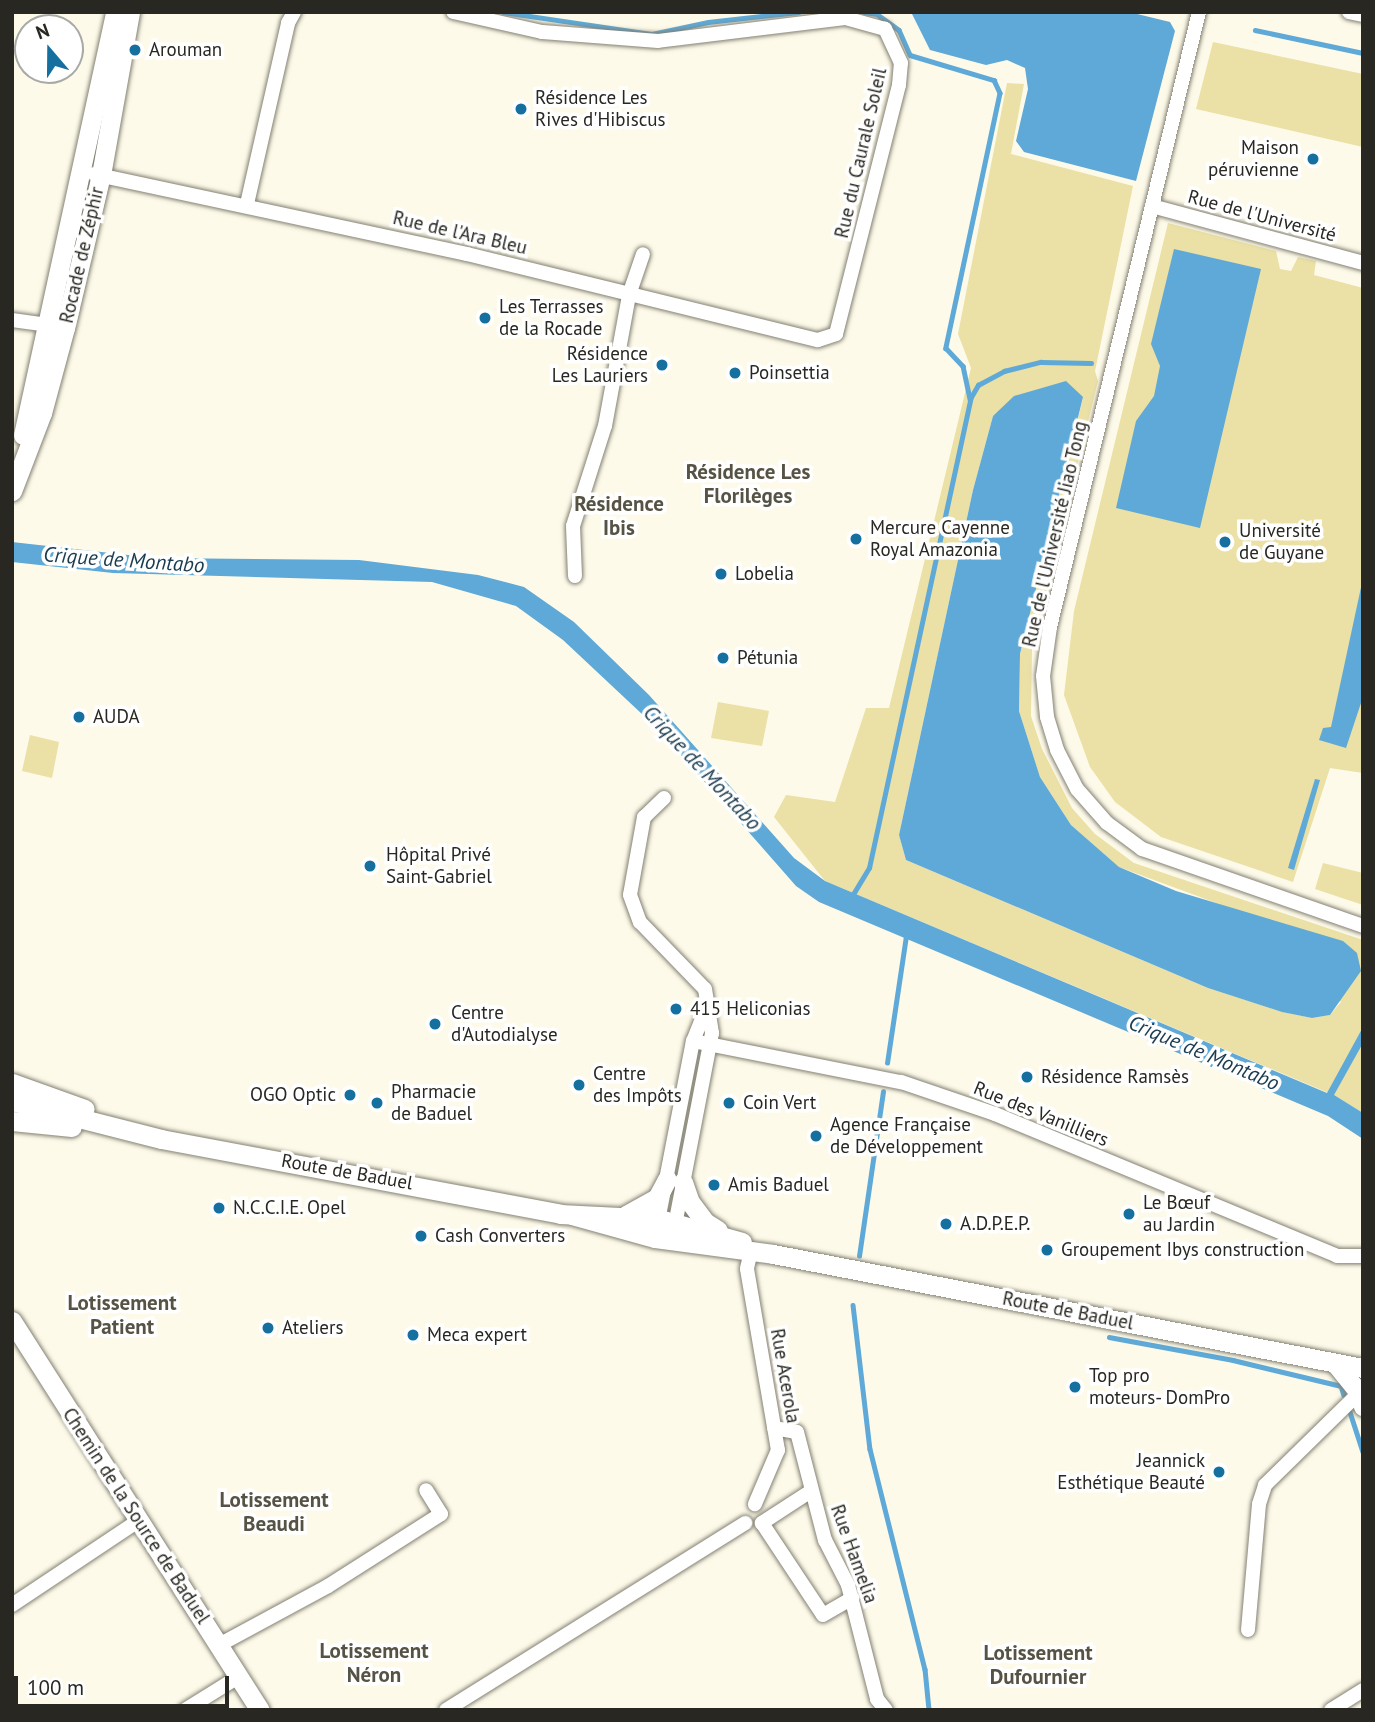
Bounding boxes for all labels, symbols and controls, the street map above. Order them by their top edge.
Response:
north arrow [14,14,84,84]
text: N [33,18,52,45]
place label: Arouman [149,39,222,61]
marker: Arouman [127,42,143,58]
street label: Rue du Caurale Soleil [830,66,892,240]
place label: Résidence Les Rives d'Hibiscus [535,87,665,131]
marker: Résidence Les Rives d'Hibiscus [513,101,529,117]
place label: Maison péruvienne [1208,137,1299,181]
marker: Maison péruvienne [1305,151,1321,167]
street label: Rocade de Zéphir [55,184,109,326]
street label: Rue de l'Université [1185,185,1339,247]
street label: Rue de l'Ara Bleu [391,206,529,260]
place label: Les Terrasses de la Rocade [499,296,604,340]
marker: Les Terrasses de la Rocade [477,310,493,326]
place label: Résidence Les Lauriers [552,343,648,387]
marker: Résidence Les Lauriers [654,357,670,373]
place label: Poinsettia [749,362,830,384]
marker: Poinsettia [727,365,743,381]
street label: Rue de l'Université Jiao Tong [1018,418,1092,650]
district label: Résidence Les Florilèges [686,459,810,509]
district label: Résidence Ibis [574,491,664,541]
place label: Mercure Cayenne Royal Amazonia [870,517,1010,561]
place label: Université de Guyane [1239,520,1324,564]
marker: Mercure Cayenne Royal Amazonia [848,531,864,547]
marker: Université de Guyane [1217,534,1233,550]
water label: Crique de Montabo [43,542,205,578]
place label: Lobelia [735,563,794,585]
marker: Lobelia [713,566,729,582]
place label: Pétunia [737,647,798,669]
marker: Pétunia [715,650,731,666]
water label: Crique de Montabo [638,700,766,836]
place label: AUDA [93,706,140,728]
marker: AUDA [71,709,87,725]
place label: Hôpital Privé Saint-Gabriel [386,844,492,888]
marker: Hôpital Privé Saint-Gabriel [360,856,380,876]
place label: 415 Heliconias [690,998,810,1020]
marker: 415 Heliconias [668,1001,684,1017]
place label: Centre d'Autodialyse [451,1002,558,1046]
water label: Crique de Montabo [1125,1010,1283,1096]
marker: Centre d'Autodialyse [425,1014,445,1034]
place label: Centre des Impôts [593,1063,682,1107]
place label: Résidence Ramsès [1041,1066,1189,1088]
marker: Résidence Ramsès [1019,1069,1035,1085]
street label: Rue des Vanilliers [970,1076,1112,1152]
marker: Centre des Impôts [571,1077,587,1093]
place label: Pharmacie de Baduel [391,1081,476,1125]
place label: OGO Optic [250,1084,336,1106]
marker: OGO Optic [342,1087,358,1103]
place label: Coin Vert [743,1092,817,1114]
marker: Pharmacie de Baduel [369,1095,385,1111]
marker: Coin Vert [721,1095,737,1111]
place label: Agence Française de Développement [830,1114,983,1158]
marker: Agence Française de Développement [808,1128,824,1144]
street label: Route de Baduel [280,1149,414,1195]
place label: Amis Baduel [728,1174,829,1196]
marker: Amis Baduel [706,1177,722,1193]
place label: Le Bœuf au Jardin [1143,1192,1215,1236]
place label: N.C.C.I.E. Opel [233,1197,347,1219]
marker: N.C.C.I.E. Opel [211,1200,227,1216]
marker: Le Bœuf au Jardin [1121,1206,1137,1222]
place label: A.D.P.E.P. [960,1213,1030,1235]
marker: A.D.P.E.P. [938,1216,954,1232]
place label: Cash Converters [435,1225,565,1247]
marker: Cash Converters [413,1228,429,1244]
place label: Groupement Ibys construction [1061,1239,1304,1261]
marker: Groupement Ibys construction [1039,1242,1055,1258]
street label: Route de Baduel [1001,1287,1135,1335]
district label: Lotissement Patient [67,1290,177,1340]
place label: Ateliers [282,1317,343,1339]
marker: Ateliers [260,1320,276,1336]
place label: Meca expert [427,1324,527,1346]
marker: Meca expert [405,1327,421,1343]
street label: Rue Acerola [765,1327,805,1425]
place label: Top pro moteurs- DomPro [1089,1365,1232,1409]
marker: Top pro moteurs- DomPro [1067,1379,1083,1395]
street label: Chemin de la Source de Baduel [58,1404,214,1628]
place label: Jeannick Esthétique Beauté [1057,1450,1205,1494]
marker: Jeannick Esthétique Beauté [1211,1464,1227,1480]
district label: Lotissement Beaudi [219,1487,329,1537]
street label: Rue Hamelia [826,1502,882,1606]
district label: Lotissement Néron [319,1638,429,1688]
district label: Lotissement Dufournier [983,1640,1093,1690]
scale bar [18,1662,233,1706]
text: 100 m [27,1674,84,1701]

